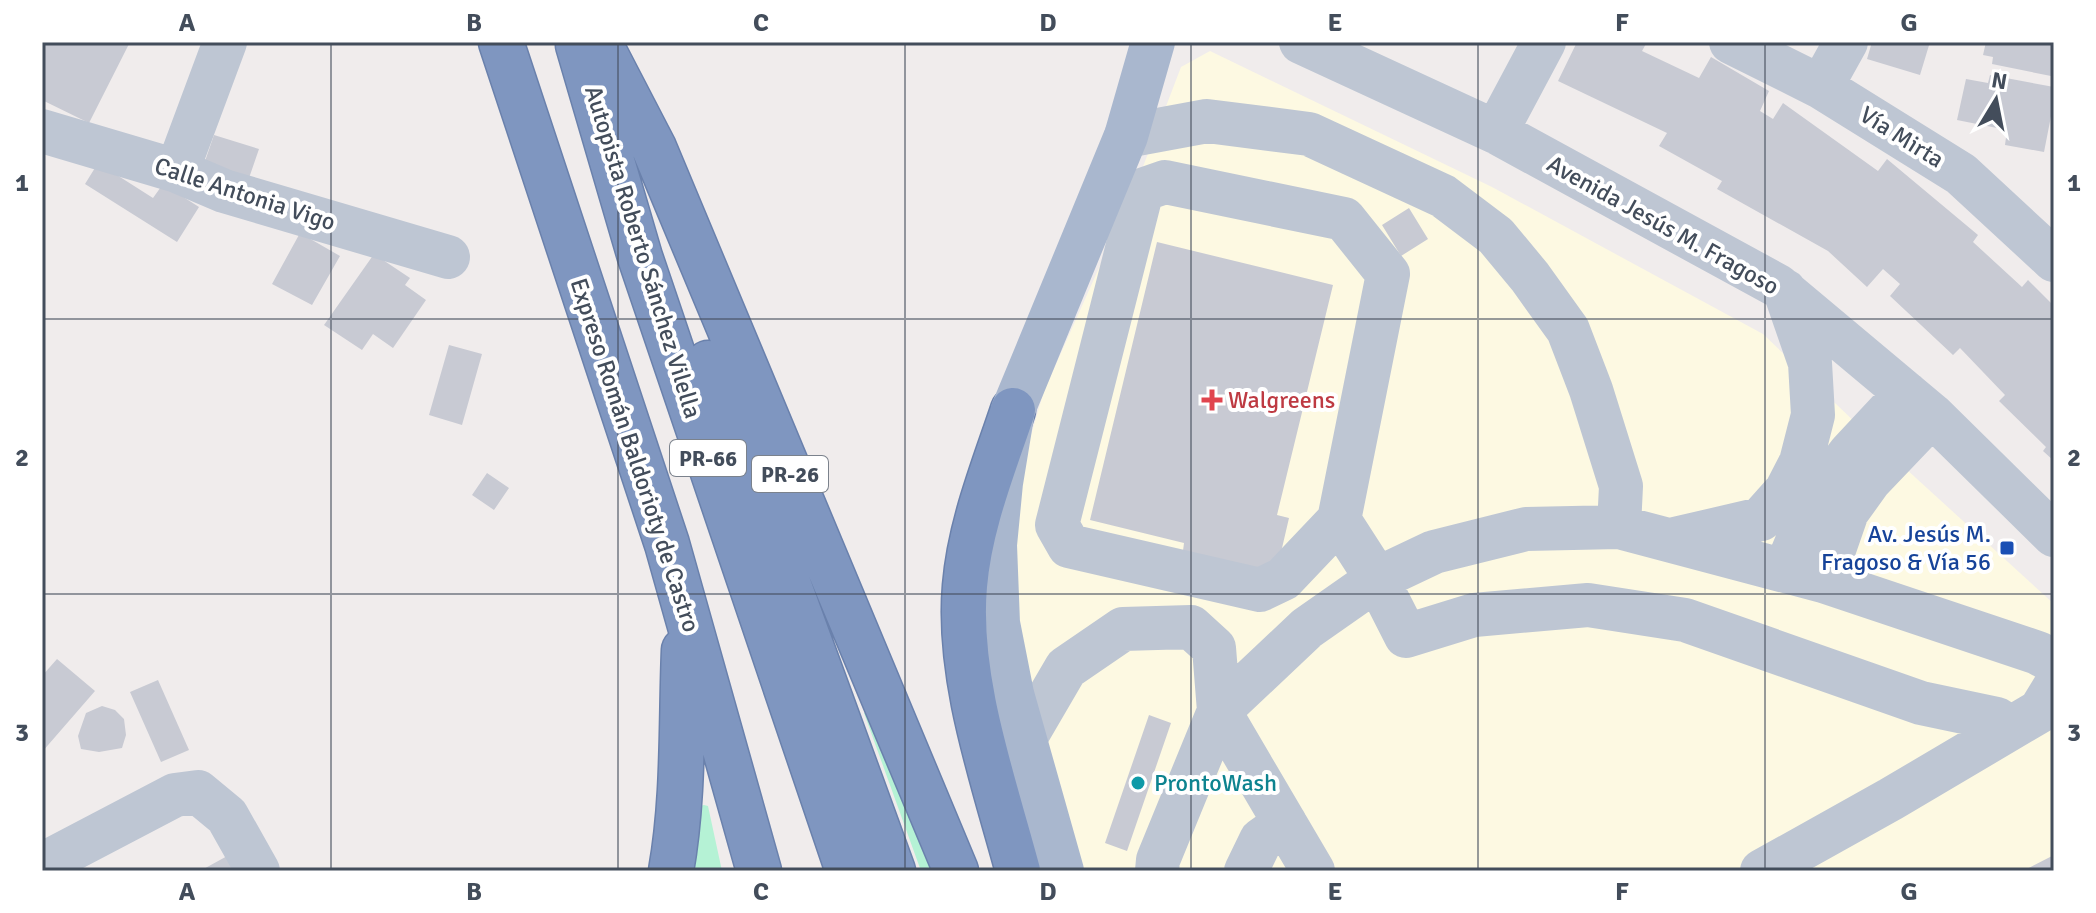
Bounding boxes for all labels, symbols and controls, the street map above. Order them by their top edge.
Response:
text: A [179,7,196,39]
text: B [466,7,482,39]
text: C [753,7,769,39]
text: D [1039,7,1057,39]
text: E [1328,7,1342,39]
text: F [1615,7,1629,39]
text: G [1900,7,1918,39]
north arrow [1956,60,2036,140]
text: N [1990,66,2009,95]
street label: Autopista Roberto Sánchez Vilella [578,82,708,422]
street label: Vía Mirta [1854,99,1950,175]
street label: Avenida Jesús M. Fragoso [1542,149,1784,301]
street label: Calle Antonia Vigo [151,151,339,237]
text: 1 [15,167,29,199]
text: 1 [2067,167,2081,199]
street label: Expreso Román Baldorioty de Castro [564,274,706,636]
place label: Walgreens [1228,385,1335,415]
marker: Walgreens [1203,391,1221,409]
road number: PR-66 [670,440,746,476]
text: 2 [15,442,29,474]
text: 2 [2067,442,2081,474]
road number: PR-26 [752,456,828,492]
place label: Av. Jesús M. Fragoso & Vía 56 [1821,519,1991,577]
marker: Av. Jesús M. Fragoso & Vía 56 [1998,539,2016,557]
text: 3 [15,717,29,749]
text: 3 [2067,717,2081,749]
place label: ProntoWash [1154,768,1277,798]
marker: ProntoWash [1129,774,1147,792]
text: A [179,876,196,908]
text: B [466,876,482,908]
text: C [753,876,769,908]
text: D [1039,876,1057,908]
text: E [1328,876,1342,908]
text: F [1615,876,1629,908]
text: G [1900,876,1918,908]

